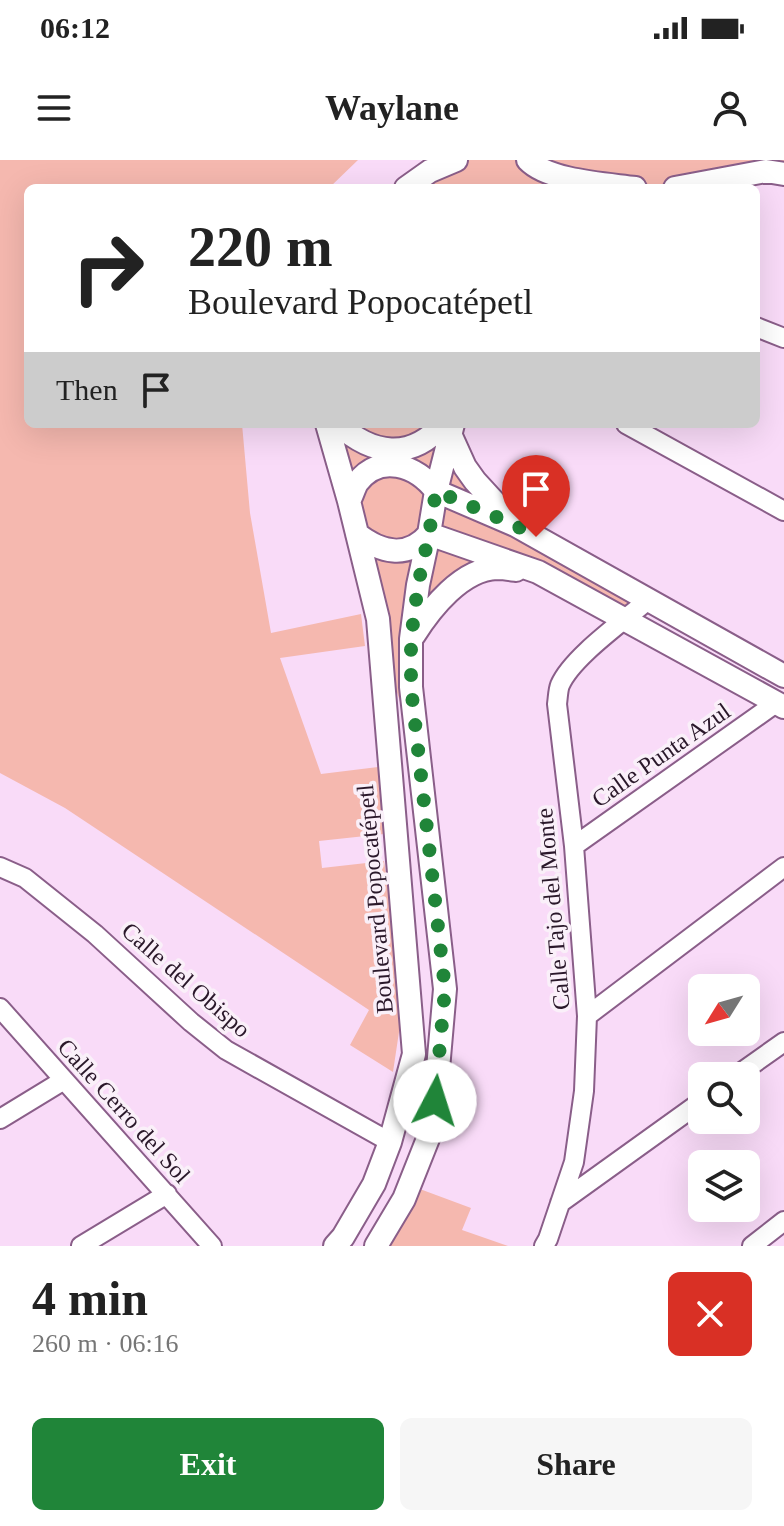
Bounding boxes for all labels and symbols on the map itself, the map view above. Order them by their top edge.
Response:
pin [502,455,570,537]
street label: Calle Punta Azul [587,698,735,812]
street label: Boulevard Popocatépetl [352,783,398,1015]
street label: Calle Tajo del Monte [531,807,575,1011]
street label: Calle del Obispo [117,917,255,1043]
north arrow [688,974,760,1046]
street label: Calle Cerro del Sol [53,1034,196,1189]
position arrow [393,1059,477,1143]

